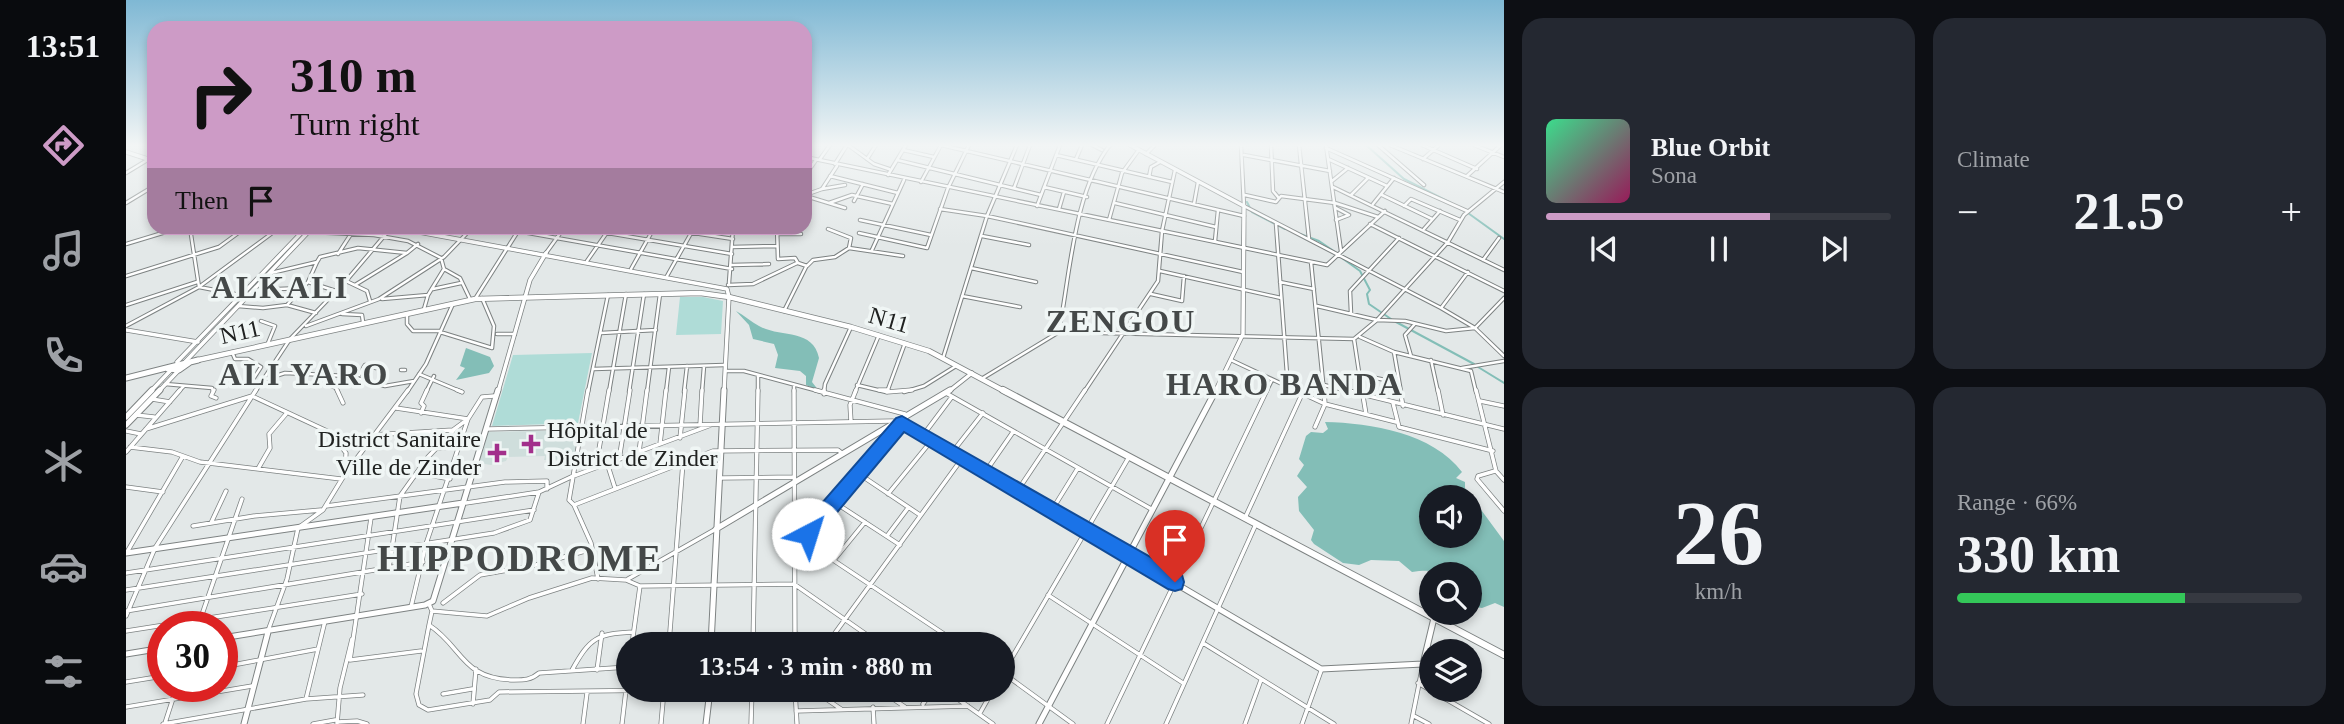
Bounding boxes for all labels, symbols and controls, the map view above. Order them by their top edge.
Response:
text: 13:51 [26,28,100,64]
text: 310 m [290,48,417,103]
icon: right [175,49,266,140]
text: Turn right [290,106,420,142]
icon: directions [39,121,88,170]
text: Blue Orbit [1651,133,1770,162]
text: Climate [1957,147,2030,172]
text: Sona [1651,163,1697,188]
icon: arrive [242,182,280,220]
text: 21.5° [2074,183,2185,240]
text: Then [175,186,228,215]
text: − [1957,191,1978,233]
text: + [2281,191,2302,233]
icon: music [39,226,88,275]
icon: previous [1585,230,1623,268]
icon: pause [1700,230,1738,268]
icon: next [1815,230,1853,268]
district label: ALKALI [211,269,349,305]
street label: N11 [866,302,912,338]
district label: ZENGOU [1046,303,1196,339]
street label: N11 [217,315,263,349]
icon: phone [39,331,88,380]
district label: ALI YARO [219,356,390,392]
district label: HARO BANDA [1166,366,1404,402]
place label: Hôpital de District de Zinder [547,417,718,471]
place label: District Sanitaire Ville de Zinder [318,426,481,480]
marker: Hôpital de District de Zinder [521,434,541,454]
icon: climate [39,437,88,486]
marker: District Sanitaire Ville de Zinder [487,443,507,463]
text: 26 [1673,483,1764,584]
map controls [1419,485,1482,702]
button: sound [1419,485,1482,548]
text: Range · 66% [1957,490,2077,515]
position arrow [771,497,845,571]
pin [1145,510,1205,582]
icon: arrive [1156,521,1194,559]
text: 330 km [1957,526,2120,583]
district label: HIPPODROME [377,537,663,579]
icon: car [39,542,88,591]
button: search [1419,562,1482,625]
text: km/h [1695,579,1742,604]
speed limit sign: 30 [147,611,238,702]
button: layers [1419,639,1482,702]
icon: filters [39,647,88,696]
text: 13:54 · 3 min · 880 m [699,652,933,681]

